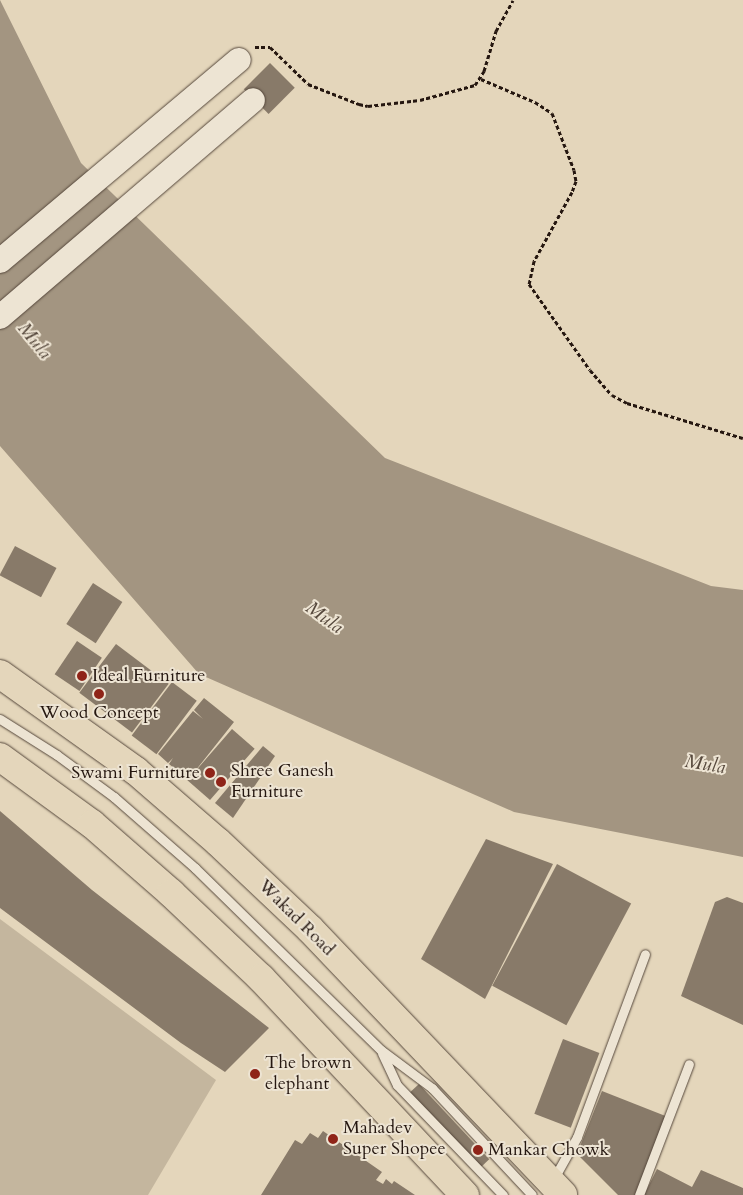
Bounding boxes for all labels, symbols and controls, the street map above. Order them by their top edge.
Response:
water label: Mula [12,318,56,364]
water label: Mula [301,597,347,639]
place label: Ideal Furniture [92,665,205,687]
marker: Ideal Furniture [76,670,88,682]
marker: Wood Concept [93,688,105,700]
place label: Wood Concept [39,702,159,724]
water label: Mula [683,751,727,779]
place label: Shree Ganesh Furniture [231,761,334,804]
place label: Swami Furniture [71,762,200,784]
marker: Swami Furniture [204,767,216,779]
marker: Shree Ganesh Furniture [215,776,227,788]
street label: Wakad Road [253,875,339,961]
place label: The brown elephant [265,1053,352,1096]
marker: The brown elephant [249,1068,261,1080]
place label: Mahadev Super Shopee [343,1118,446,1160]
marker: Mahadev Super Shopee [327,1133,339,1145]
place label: Mankar Chowk [488,1139,609,1161]
marker: Mankar Chowk [472,1144,484,1156]

